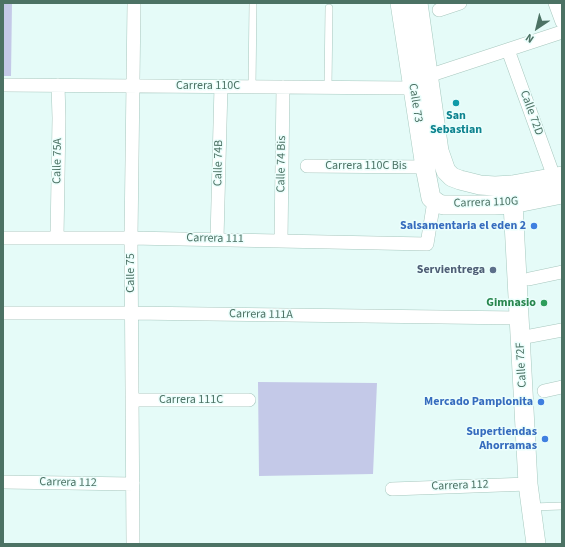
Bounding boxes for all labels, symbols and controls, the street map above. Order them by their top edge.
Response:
north arrow [517,8,557,48]
text: N [523,30,537,46]
street label: Carrera 110C [176,79,240,93]
street label: Calle 73 [405,82,425,124]
street label: Calle 72D [516,89,546,137]
marker: San Sebastian [451,98,461,108]
place label: San Sebastian [430,109,482,137]
street label: Calle 74 Bis [274,136,290,192]
street label: Calle 75A [50,138,66,184]
street label: Calle 74B [211,140,227,186]
street label: Carrera 110C Bis [325,159,407,173]
street label: Carrera 110G [453,195,519,211]
place label: Salsamentaria el eden 2 [400,219,526,233]
marker: Salsamentaria el eden 2 [529,221,539,231]
street label: Carrera 111 [186,231,244,247]
street label: Calle 75 [124,253,138,293]
place label: Servientrega [417,263,485,277]
marker: Servientrega [488,265,498,275]
place label: Gimnasio [486,296,536,310]
marker: Gimnasio [539,298,549,308]
street label: Carrera 111A [229,307,293,323]
street label: Calle 72F [514,342,530,388]
street label: Carrera 111C [159,393,223,407]
place label: Mercado Pamplonita [424,395,533,409]
marker: Mercado Pamplonita [536,397,546,407]
place label: Supertiendas Ahorramas [466,425,537,453]
marker: Supertiendas Ahorramas [540,434,550,444]
street label: Carrera 112 [39,475,97,491]
street label: Carrera 112 [431,478,489,494]

